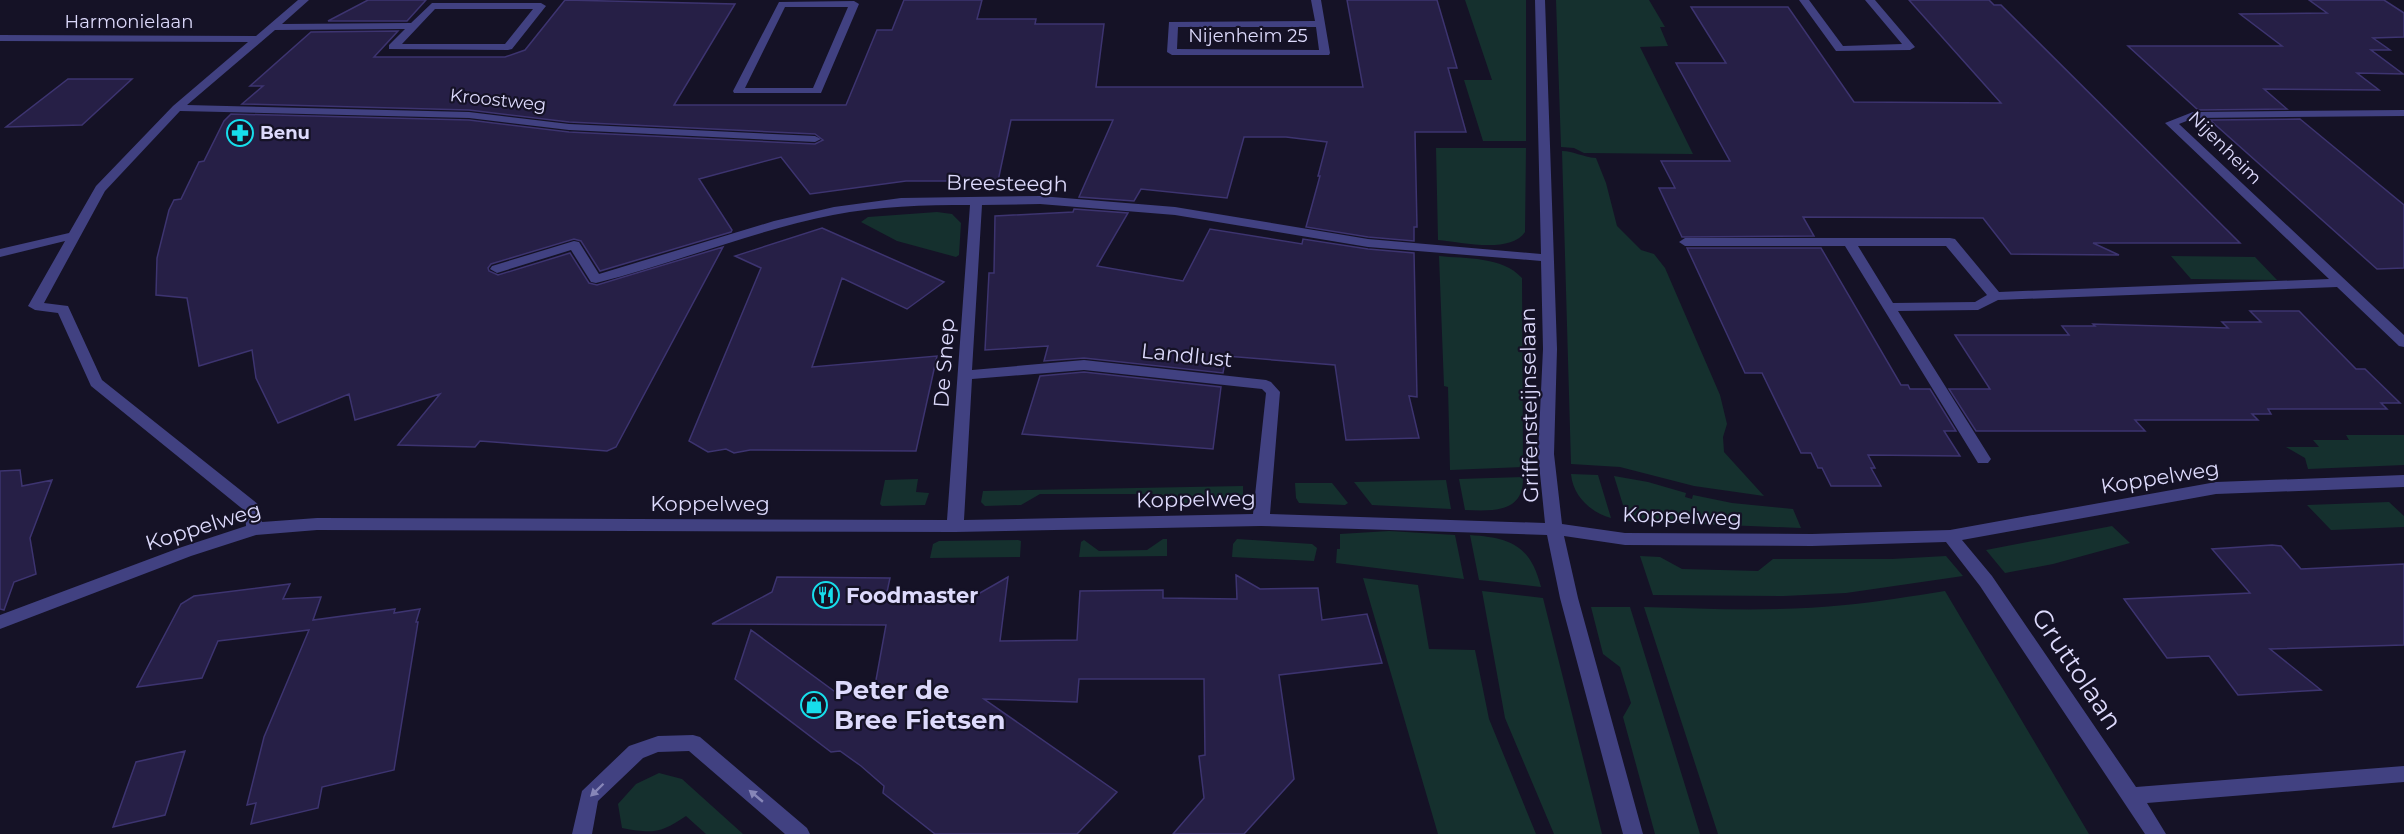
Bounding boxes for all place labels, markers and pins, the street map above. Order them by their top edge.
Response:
pharmacy icon: Benu [225,118,255,148]
place label: Benu [260,122,310,144]
restaurant icon: Foodmaster [811,580,841,610]
place label: Foodmaster [846,583,978,608]
place label: Peter de Bree Fietsen [834,674,1005,736]
shop icon: Peter de Bree Fietsen [799,690,829,720]

